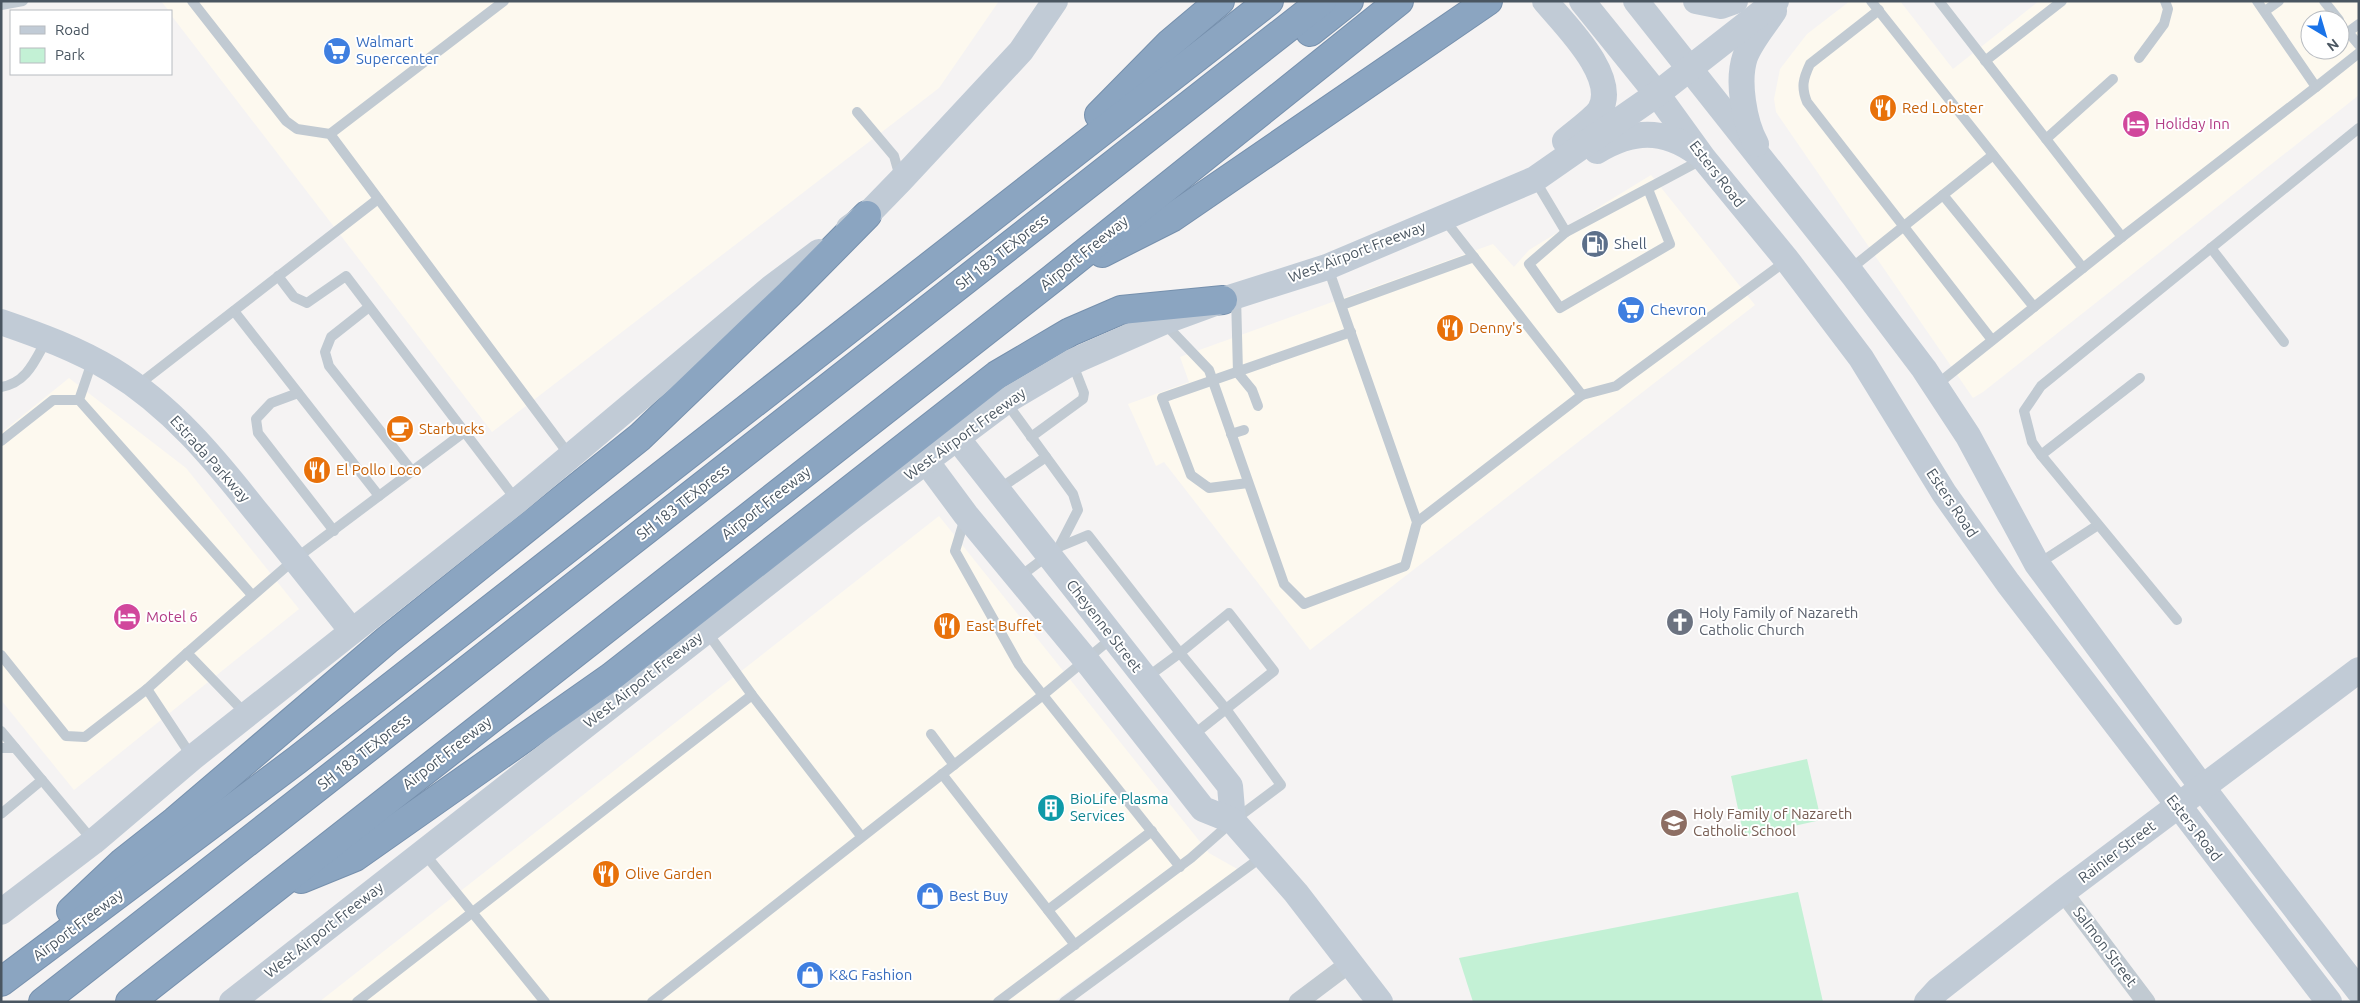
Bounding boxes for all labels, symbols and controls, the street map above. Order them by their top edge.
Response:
legend [10,10,172,75]
north arrow [2300,10,2350,60]
text: Road [55,21,90,38]
place label: Walmart Supercenter [356,33,439,67]
supermarket icon: Walmart Supercenter [322,36,352,66]
text: N [2324,36,2342,55]
text: Park [55,46,85,63]
restaurant icon: Red Lobster [1868,93,1898,123]
place label: Red Lobster [1902,99,1984,116]
hotel icon: Holiday Inn [2121,109,2151,139]
place label: Holiday Inn [2155,115,2230,132]
street label: Esters Road [1686,137,1748,210]
street label: SH 183 TEXpress [952,210,1051,293]
street label: Airport Freeway [1036,212,1131,293]
street label: West Airport Freeway [1286,217,1428,286]
fuel station icon: Shell [1580,229,1610,259]
place label: Shell [1614,235,1647,252]
supermarket icon: Chevron [1616,295,1646,325]
place label: Chevron [1650,301,1706,318]
restaurant icon: Denny's [1435,313,1465,343]
place label: Denny's [1469,319,1522,336]
street label: West Airport Freeway [901,384,1029,483]
street label: Estrada Parkway [167,412,254,505]
cafe icon: Starbucks [385,414,415,444]
place label: Starbucks [419,420,485,437]
restaurant icon: El Pollo Loco [302,455,332,485]
street label: SH 183 TEXpress [633,460,732,543]
place label: El Pollo Loco [336,461,422,478]
street label: Airport Freeway [718,463,814,543]
street label: Esters Road [1923,465,1982,540]
street label: Cheyenne Street [1063,576,1146,675]
hotel icon: Motel 6 [112,602,142,632]
place label: Holy Family of Nazareth Catholic Church [1699,604,1858,638]
church icon: Holy Family of Nazareth Catholic Church [1665,607,1695,637]
place label: Motel 6 [146,608,198,625]
restaurant icon: East Buffet [932,611,962,641]
place label: East Buffet [966,617,1042,634]
street label: West Airport Freeway [580,628,705,731]
street label: SH 183 TEXpress [314,710,413,793]
street label: Airport Freeway [399,713,495,793]
place label: BioLife Plasma Services [1070,790,1168,824]
street label: Esters Road [2163,791,2225,864]
building icon: BioLife Plasma Services [1036,793,1066,823]
place label: Holy Family of Nazareth Catholic School [1693,805,1852,839]
school or university icon: Holy Family of Nazareth Catholic School [1659,808,1689,838]
street label: Rainier Street [2075,817,2159,886]
restaurant icon: Olive Garden [591,859,621,889]
place label: Olive Garden [625,865,712,882]
street label: West Airport Freeway [261,878,386,981]
shop icon: Best Buy [915,881,945,911]
street label: Airport Freeway [29,885,126,964]
place label: Best Buy [949,887,1008,904]
street label: Salmon Street [2070,904,2141,990]
shop icon: K&G Fashion [795,960,825,990]
place label: K&G Fashion [829,966,912,983]

